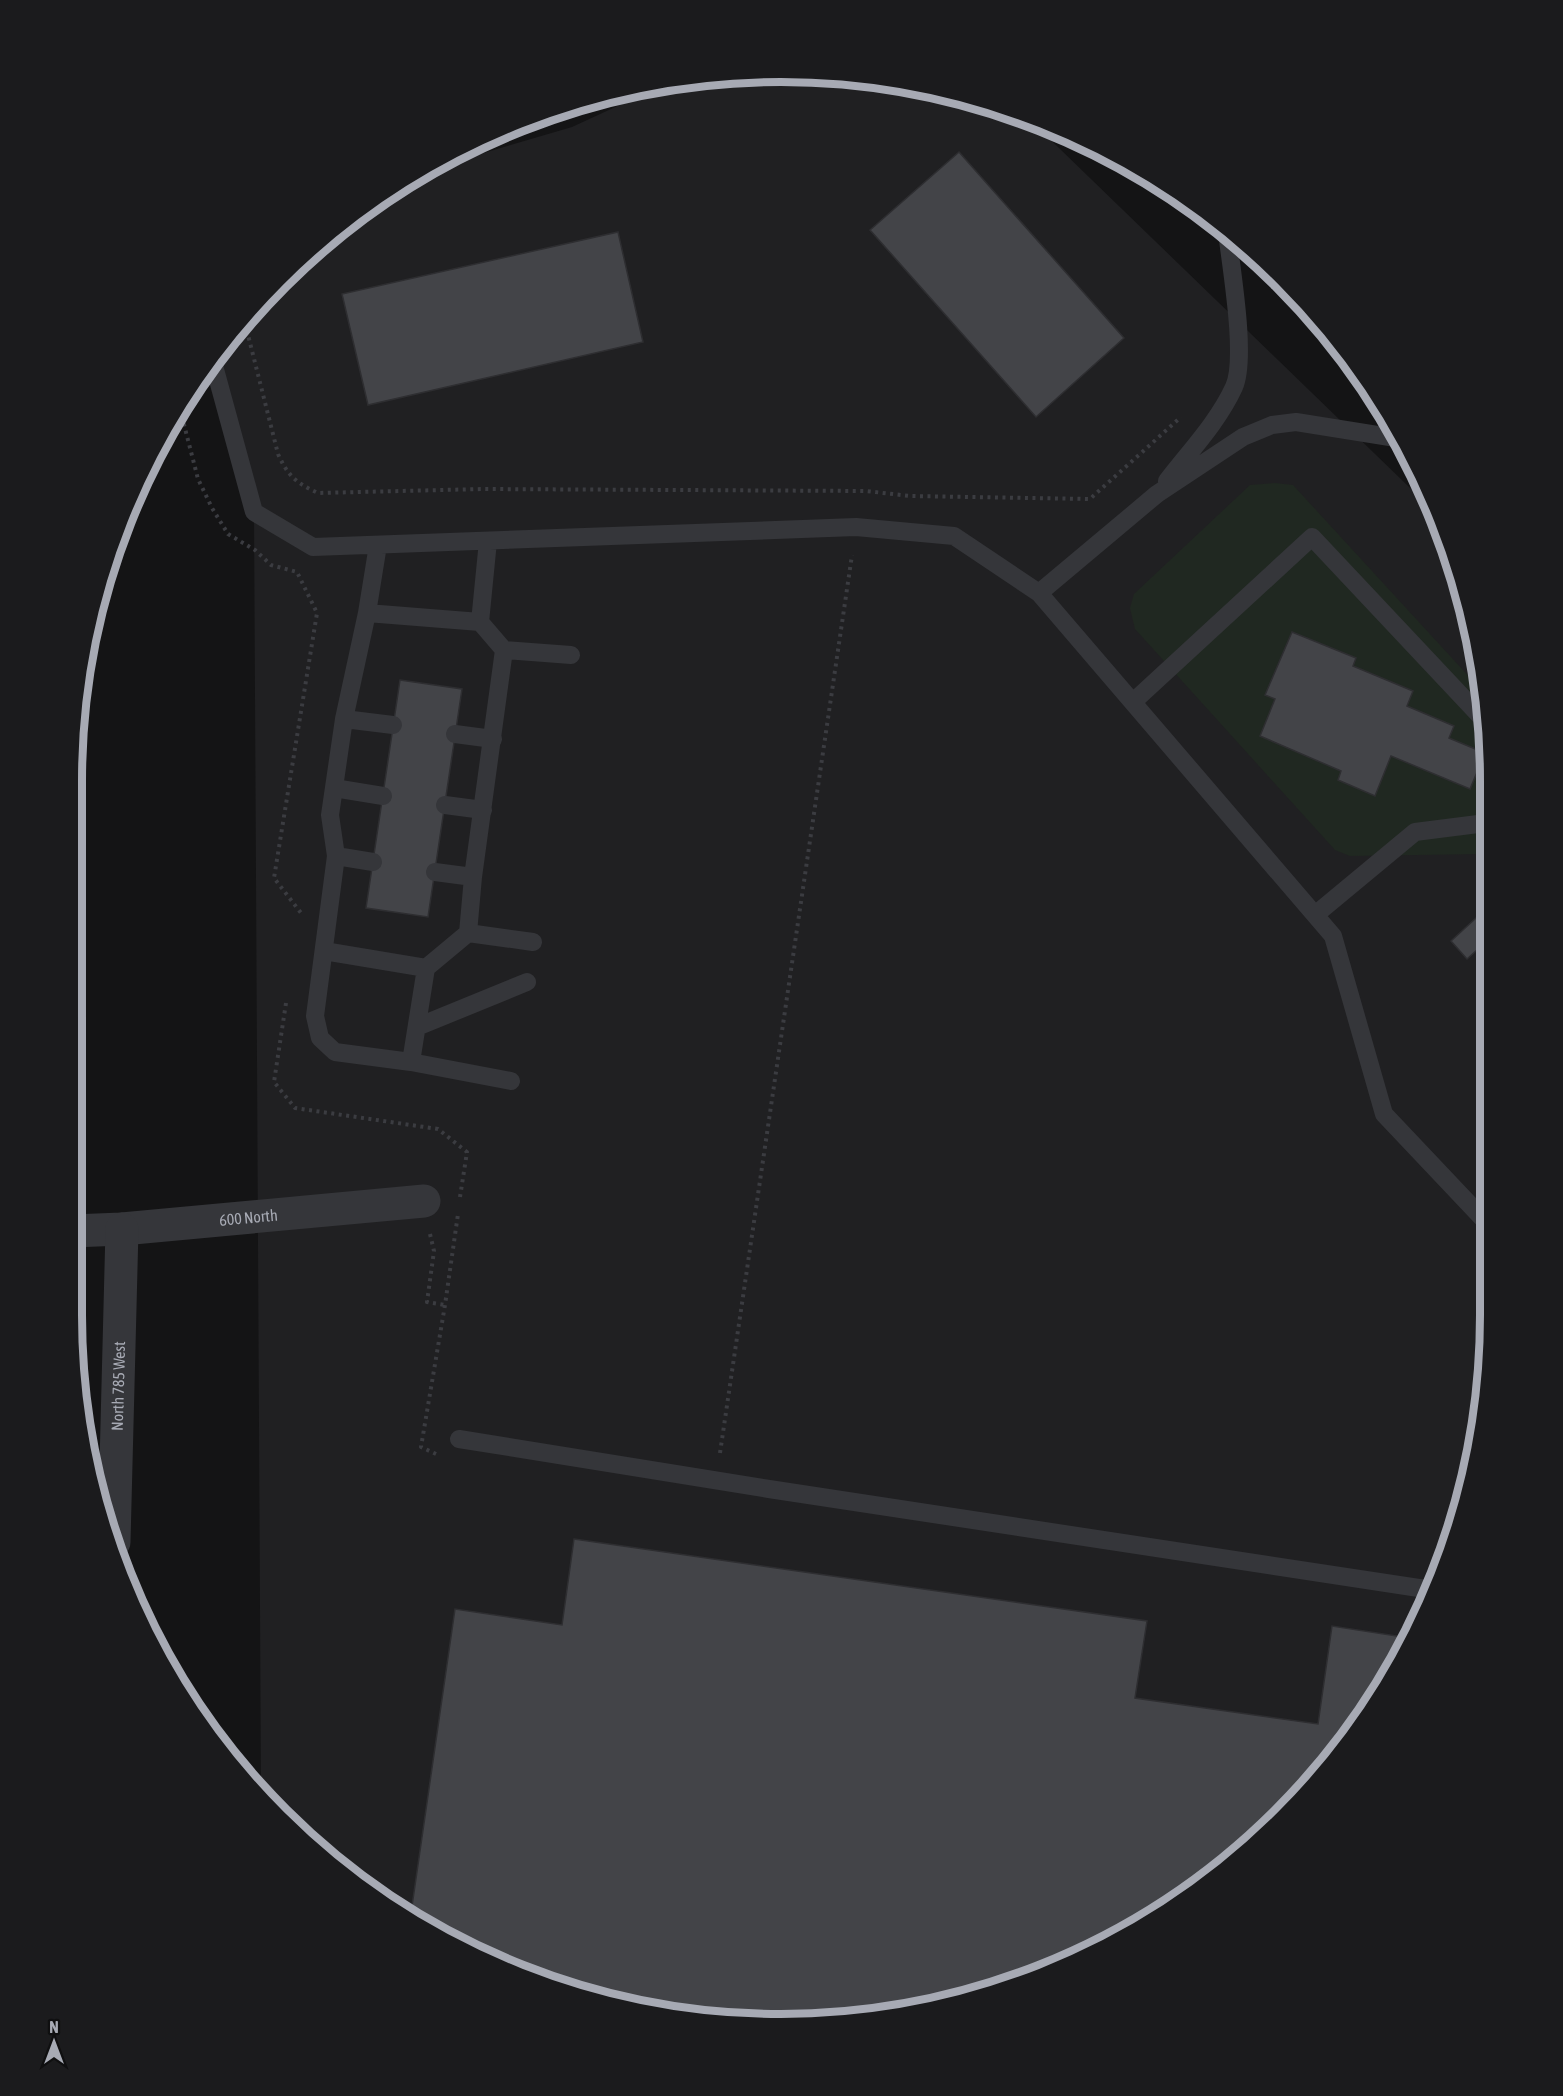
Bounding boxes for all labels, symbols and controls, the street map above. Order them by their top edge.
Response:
street label: 600 North [218,1206,278,1229]
street label: North 785 West [108,1341,128,1431]
north arrow [24,2012,84,2072]
text: N [49,2018,59,2036]

